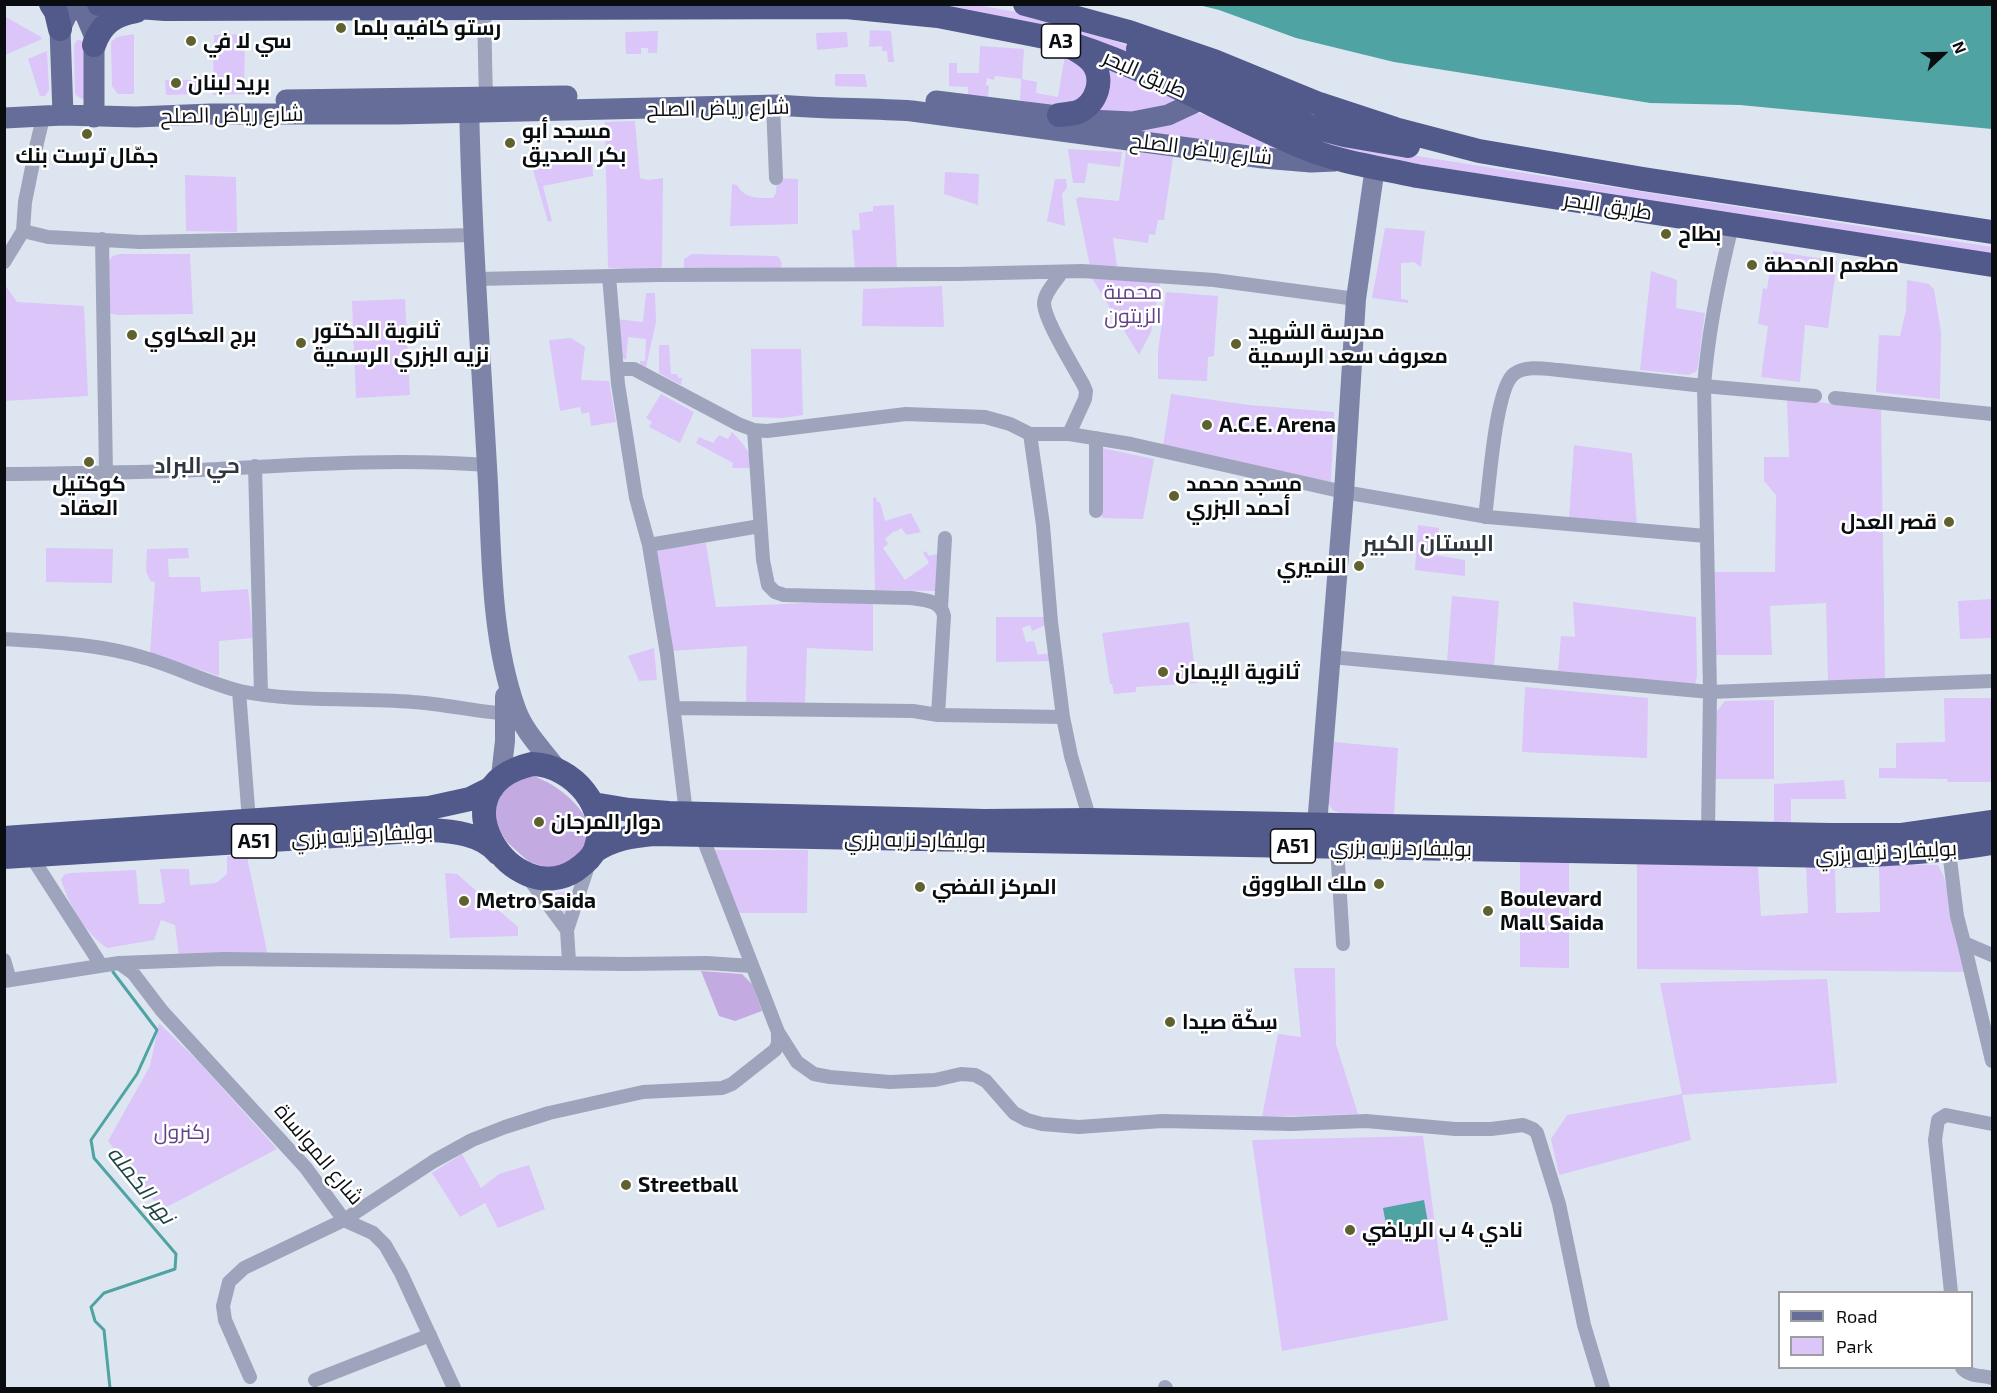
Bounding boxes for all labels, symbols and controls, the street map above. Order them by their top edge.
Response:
place label: رستو كافيه بلما [353,15,501,41]
marker: رستو كافيه بلما [334,21,348,35]
road number: A3 [1042,24,1080,58]
north arrow [1913,24,1973,84]
place label: سي لا في [203,28,292,54]
marker: سي لا في [184,34,198,48]
text: N [1949,38,1971,56]
street label: طريق البحر [1099,44,1191,104]
place label: بريد لبنان [188,70,270,96]
marker: بريد لبنان [169,76,183,90]
street label: شارع رياض الصلح [646,94,790,122]
street label: شارع رياض الصلح [160,101,304,129]
place label: مسجد أبو بكر الصديق [522,118,626,168]
marker: جمّال ترست بنك [80,127,94,141]
street label: شارع رياض الصلح [1128,128,1274,170]
marker: مسجد أبو بكر الصديق [503,136,517,150]
place label: جمّال ترست بنك [16,143,158,169]
street label: طريق البحر [1562,187,1654,225]
place label: بطاح [1678,221,1721,247]
marker: بطاح [1659,227,1673,241]
place label: مطعم المحطة [1764,252,1899,278]
marker: مطعم المحطة [1745,258,1759,272]
park label: محمية الزيتون [1104,279,1162,329]
place label: ثانوية الدكتور نزيه البزري الرسمية [313,318,489,368]
place label: مدرسة الشهيد معروف سعد الرسمية [1248,319,1448,369]
place label: برج العكاوي [144,322,257,348]
marker: برج العكاوي [125,328,139,342]
marker: ثانوية الدكتور نزيه البزري الرسمية [294,336,308,350]
marker: مدرسة الشهيد معروف سعد الرسمية [1229,337,1243,351]
place label: A.C.E. Arena [1219,412,1336,438]
marker: A.C.E. Arena [1200,418,1214,432]
district label: حي البراد [154,453,240,479]
marker: كوكتيل العقاد [82,455,96,469]
place label: كوكتيل العقاد [52,471,126,521]
place label: مسجد محمد أحمد البزري [1186,471,1302,521]
marker: مسجد محمد أحمد البزري [1167,489,1181,503]
place label: قصر العدل [1841,509,1937,535]
marker: قصر العدل [1942,515,1956,529]
district label: البستان الكبير [1362,531,1494,557]
place label: النميري [1277,553,1347,579]
marker: النميري [1352,559,1366,573]
place label: ثانوية الإيمان [1175,659,1300,685]
marker: ثانوية الإيمان [1156,665,1170,679]
place label: دوار المرجان [551,809,661,835]
marker: دوار المرجان [532,815,546,829]
street label: بوليفارد نزيه بزري [290,819,434,851]
road number: A51 [232,824,276,858]
street label: بوليفارد نزيه بزري [844,826,986,854]
road number: A51 [1270,829,1316,863]
street label: بوليفارد نزيه بزري [1330,834,1472,862]
street label: بوليفارد نزيه بزري [1814,836,1958,868]
place label: ملك الطاووق [1242,871,1367,897]
place label: المركز الفضي [932,874,1057,900]
marker: ملك الطاووق [1372,877,1386,891]
marker: المركز الفضي [913,880,927,894]
place label: Boulevard Mall Saida [1500,886,1604,936]
place label: Metro Saida [476,888,596,914]
marker: Metro Saida [457,894,471,908]
marker: Boulevard Mall Saida [1481,904,1495,918]
place label: سِكّة صيدا [1182,1009,1278,1035]
marker: سِكّة صيدا [1163,1015,1177,1029]
street label: شارع المواساة [269,1098,369,1210]
park label: ركنرول [154,1119,210,1145]
water label: نهر الكمله [102,1141,180,1229]
place label: Streetball [638,1172,738,1198]
marker: Streetball [619,1178,633,1192]
place label: نادي 4 ب الرياضي [1362,1217,1523,1243]
marker: نادي 4 ب الرياضي [1343,1223,1357,1237]
legend [1778,1291,1973,1369]
text: Road [1836,1305,1877,1327]
text: Park [1836,1335,1873,1357]

